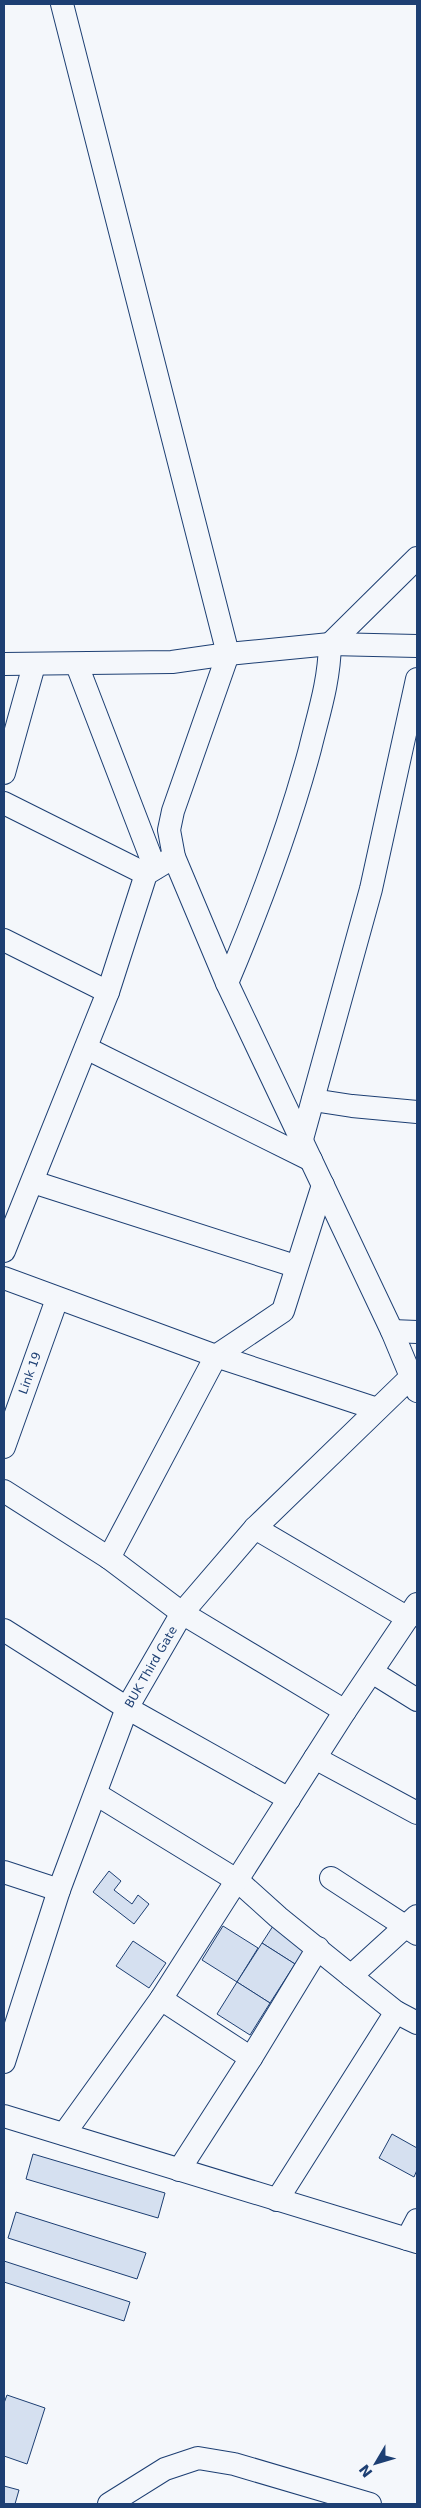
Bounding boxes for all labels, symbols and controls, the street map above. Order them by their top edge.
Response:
street label: Link 19 [16,1350,44,1396]
street label: BUK Third Gate [122,1624,180,1710]
north arrow [351,2438,401,2488]
text: N [356,2461,376,2481]

